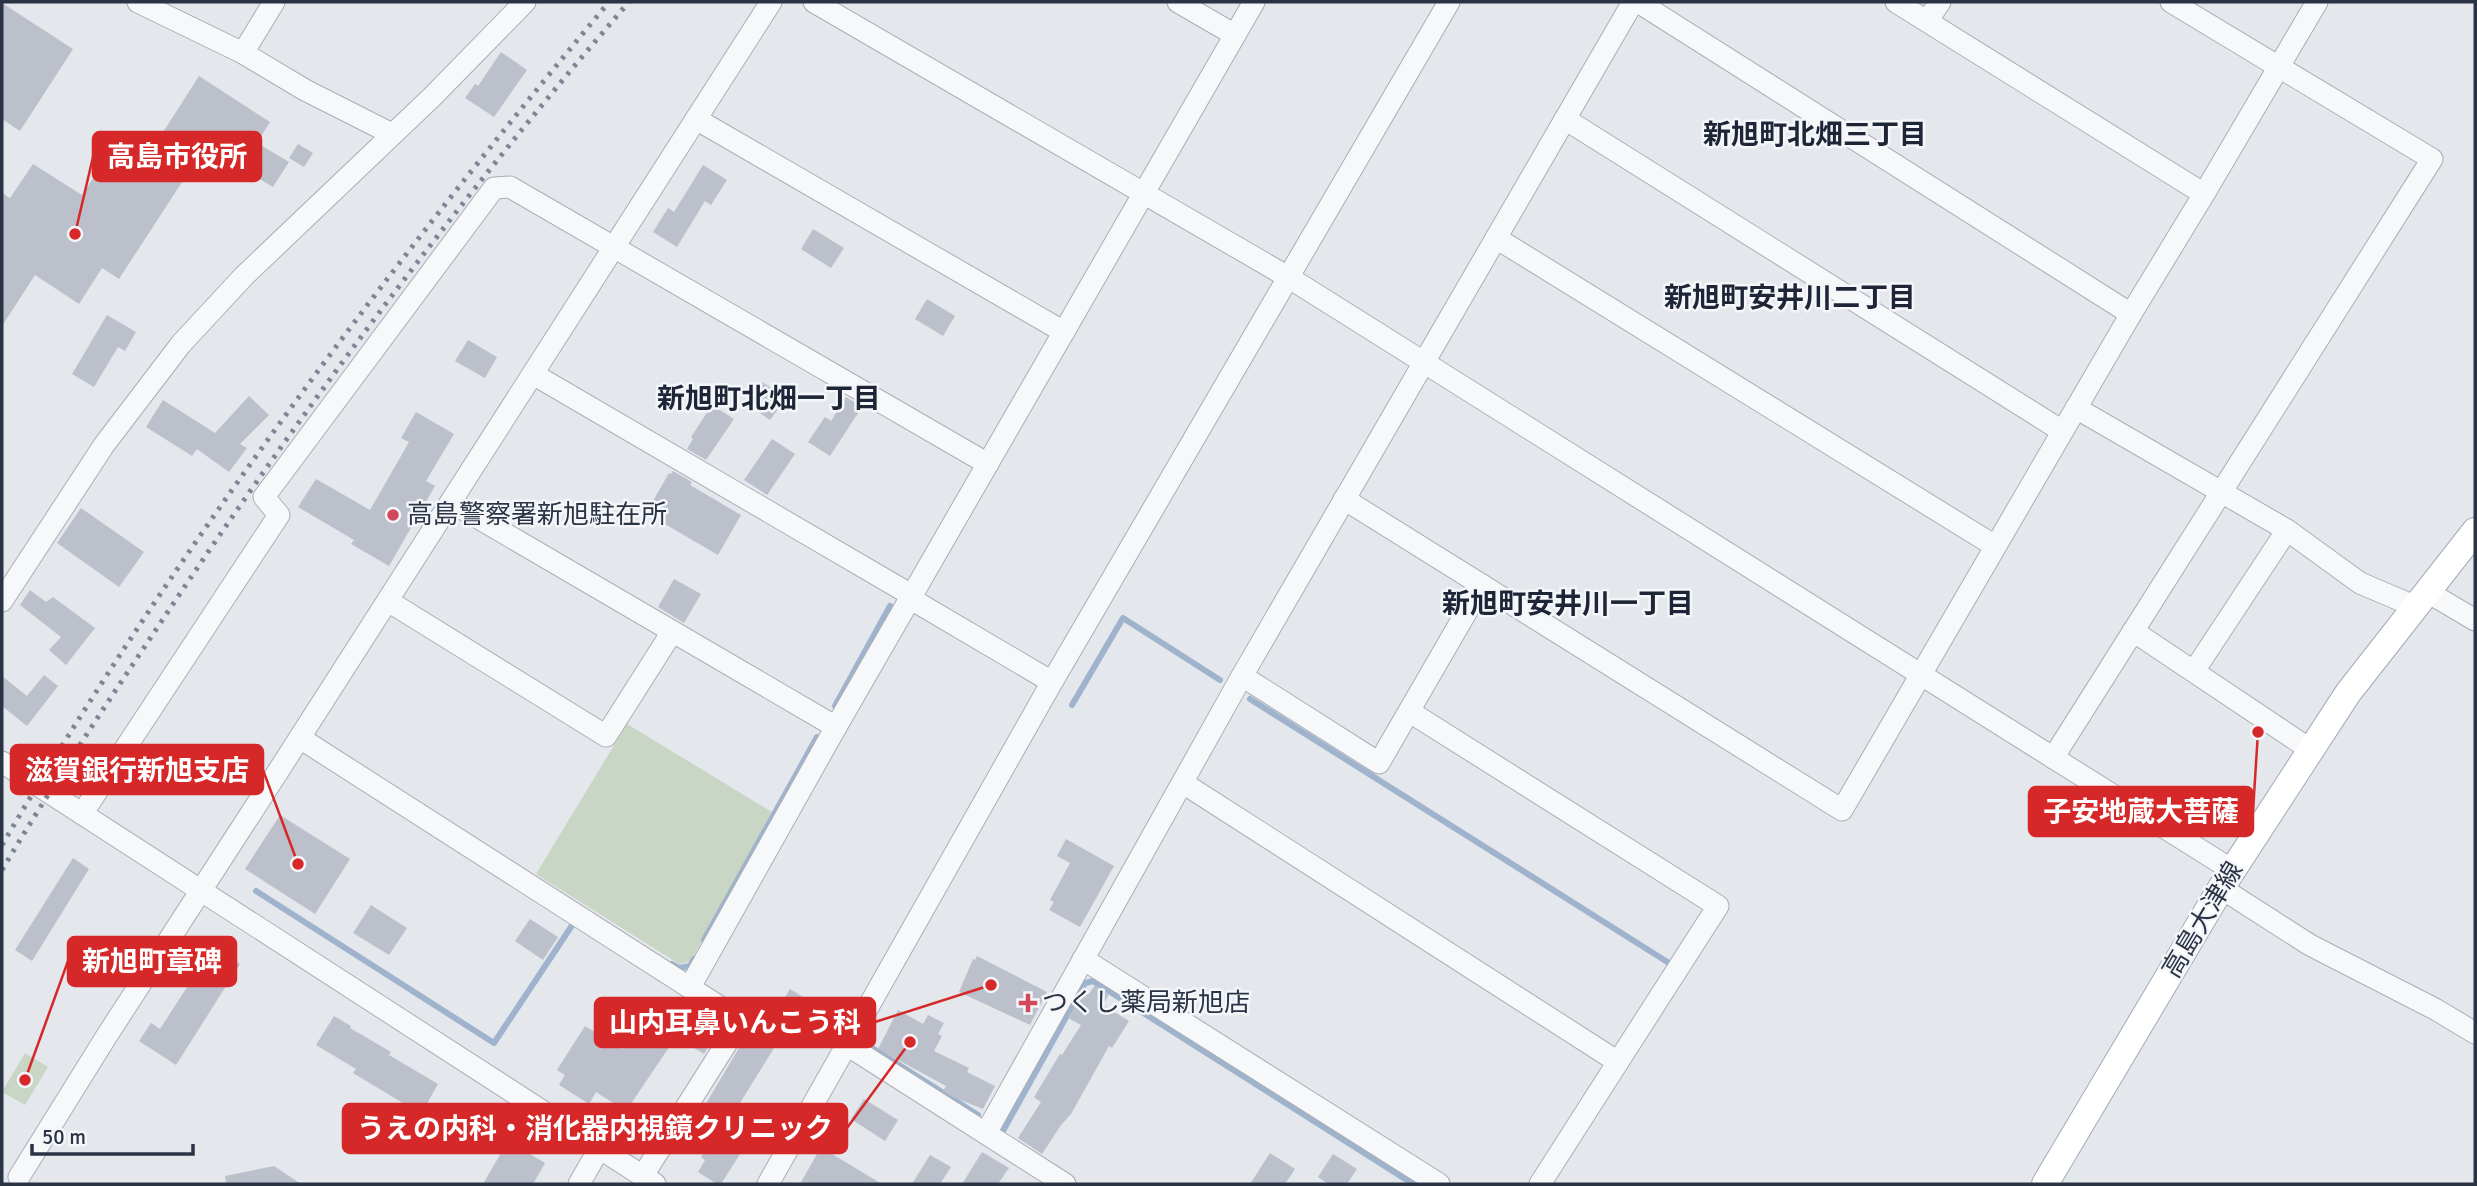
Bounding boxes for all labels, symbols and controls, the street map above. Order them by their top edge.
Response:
district label: 新旭町北畑三丁目 [1703,118,1927,152]
callout: 高島市役所 [93,132,261,181]
text: 高島市役所 [107,140,247,174]
district label: 新旭町安井川二丁目 [1664,281,1916,315]
district label: 新旭町北畑一丁目 [657,382,881,416]
place label: 高島警察署新旭駐在所 [407,499,667,531]
marker: 高島警察署新旭駐在所 [385,507,401,523]
district label: 新旭町安井川一丁目 [1442,587,1694,621]
callout: 滋賀銀行新旭支店 [11,745,263,794]
text: 滋賀銀行新旭支店 [25,754,249,788]
callout: 子安地蔵大菩薩 [2029,787,2253,836]
text: 子安地蔵大菩薩 [2043,795,2239,829]
street label: 高島大津線 [2156,856,2250,984]
callout: 新旭町章碑 [68,937,236,986]
text: 新旭町章碑 [82,945,222,979]
place label: つくし薬局新旭店 [1042,987,1250,1019]
marker: つくし薬局新旭店 [1020,995,1036,1011]
callout: 山内耳鼻いんこう科 [595,998,875,1047]
text: 山内耳鼻いんこう科 [609,1006,861,1040]
callout: うえの内科・消化器内視鏡クリニック [343,1104,847,1153]
scale bar [32,1112,192,1156]
text: うえの内科・消化器内視鏡クリニック [357,1112,833,1146]
text: 50 m [42,1124,86,1150]

